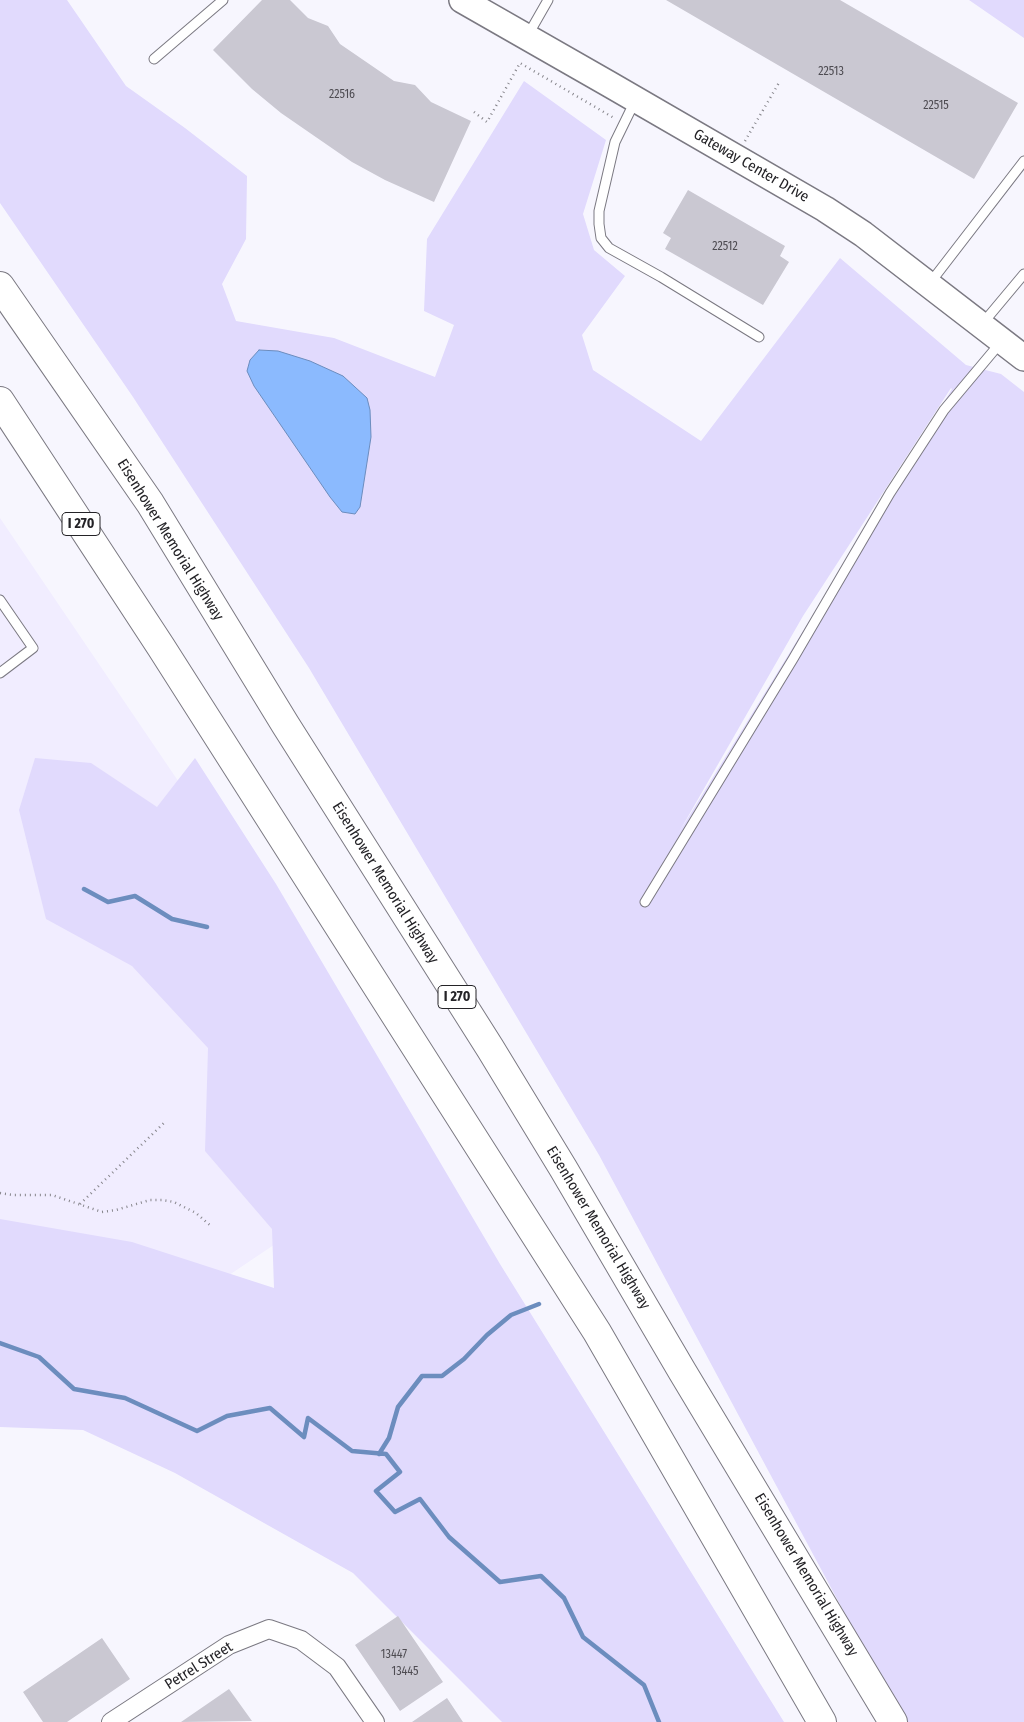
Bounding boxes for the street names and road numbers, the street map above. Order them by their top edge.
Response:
street label: Gateway Center Drive [690,126,812,206]
street label: Eisenhower Memorial Highway [113,456,227,624]
road number: I 270 [62,512,100,536]
street label: Eisenhower Memorial Highway [328,799,442,967]
road number: I 270 [438,986,476,1009]
street label: Eisenhower Memorial Highway [542,1143,654,1313]
street label: Eisenhower Memorial Highway [750,1490,862,1660]
street label: Petrel Street [162,1638,236,1694]

